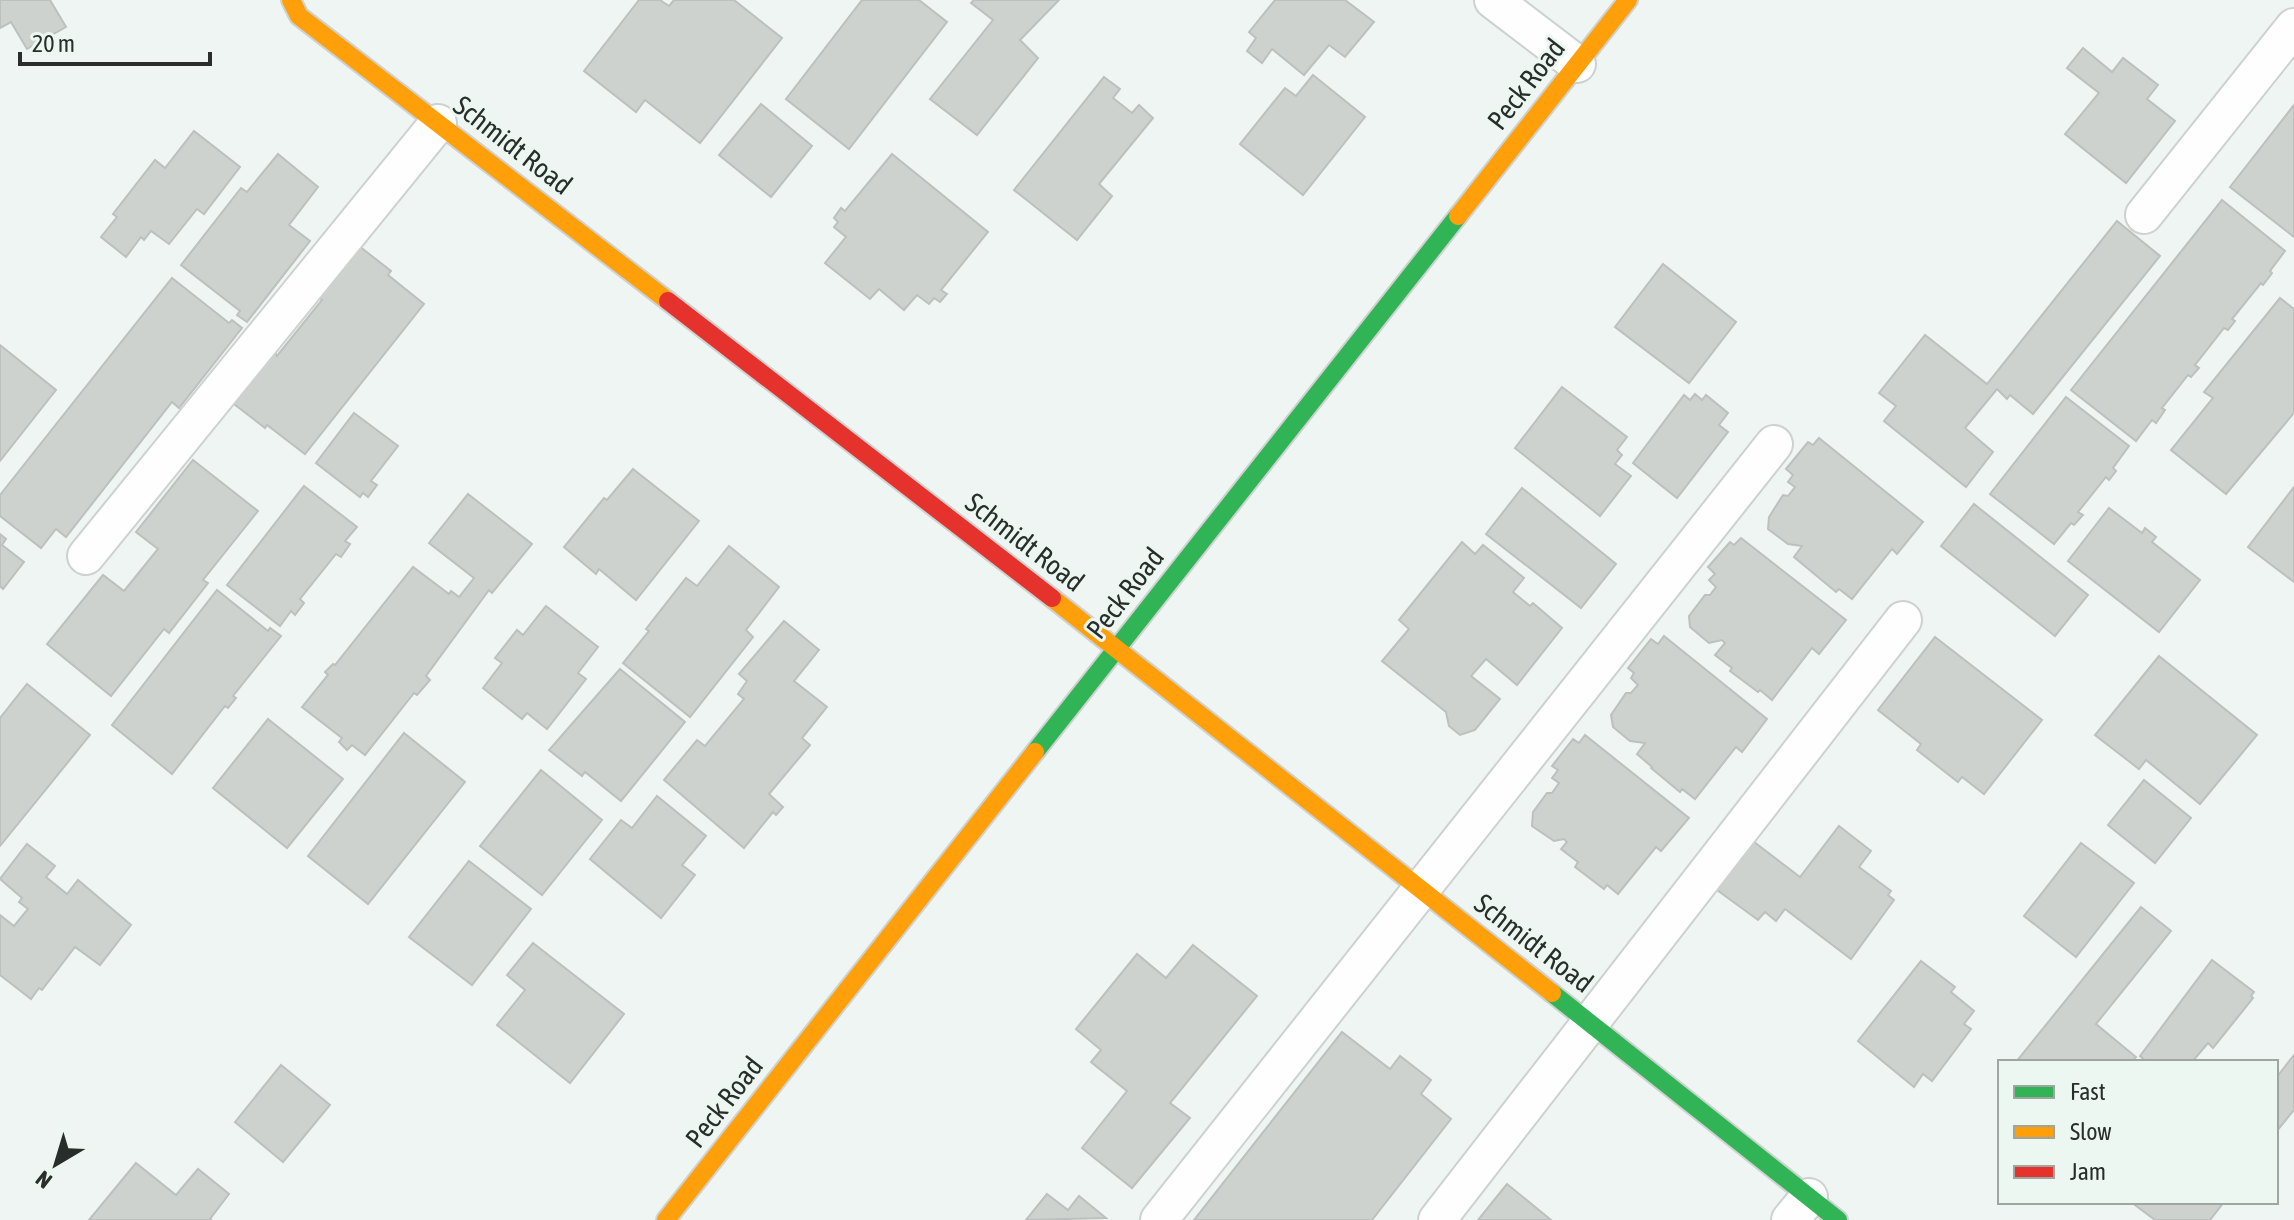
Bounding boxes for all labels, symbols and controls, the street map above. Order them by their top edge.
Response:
scale bar [20,16,210,66]
text: 20 m [32,30,75,57]
street label: Peck Road [1481,32,1571,136]
street label: Schmidt Road [448,89,578,201]
street label: Schmidt Road [960,486,1090,598]
street label: Peck Road [1080,541,1170,645]
street label: Schmidt Road [1469,887,1599,999]
street label: Peck Road [679,1050,769,1154]
legend [1998,1060,2278,1204]
text: Fast [2070,1078,2106,1105]
text: Slow [2070,1118,2112,1145]
north arrow [16,1124,96,1204]
text: Jam [2070,1158,2106,1185]
text: N [31,1166,57,1194]

